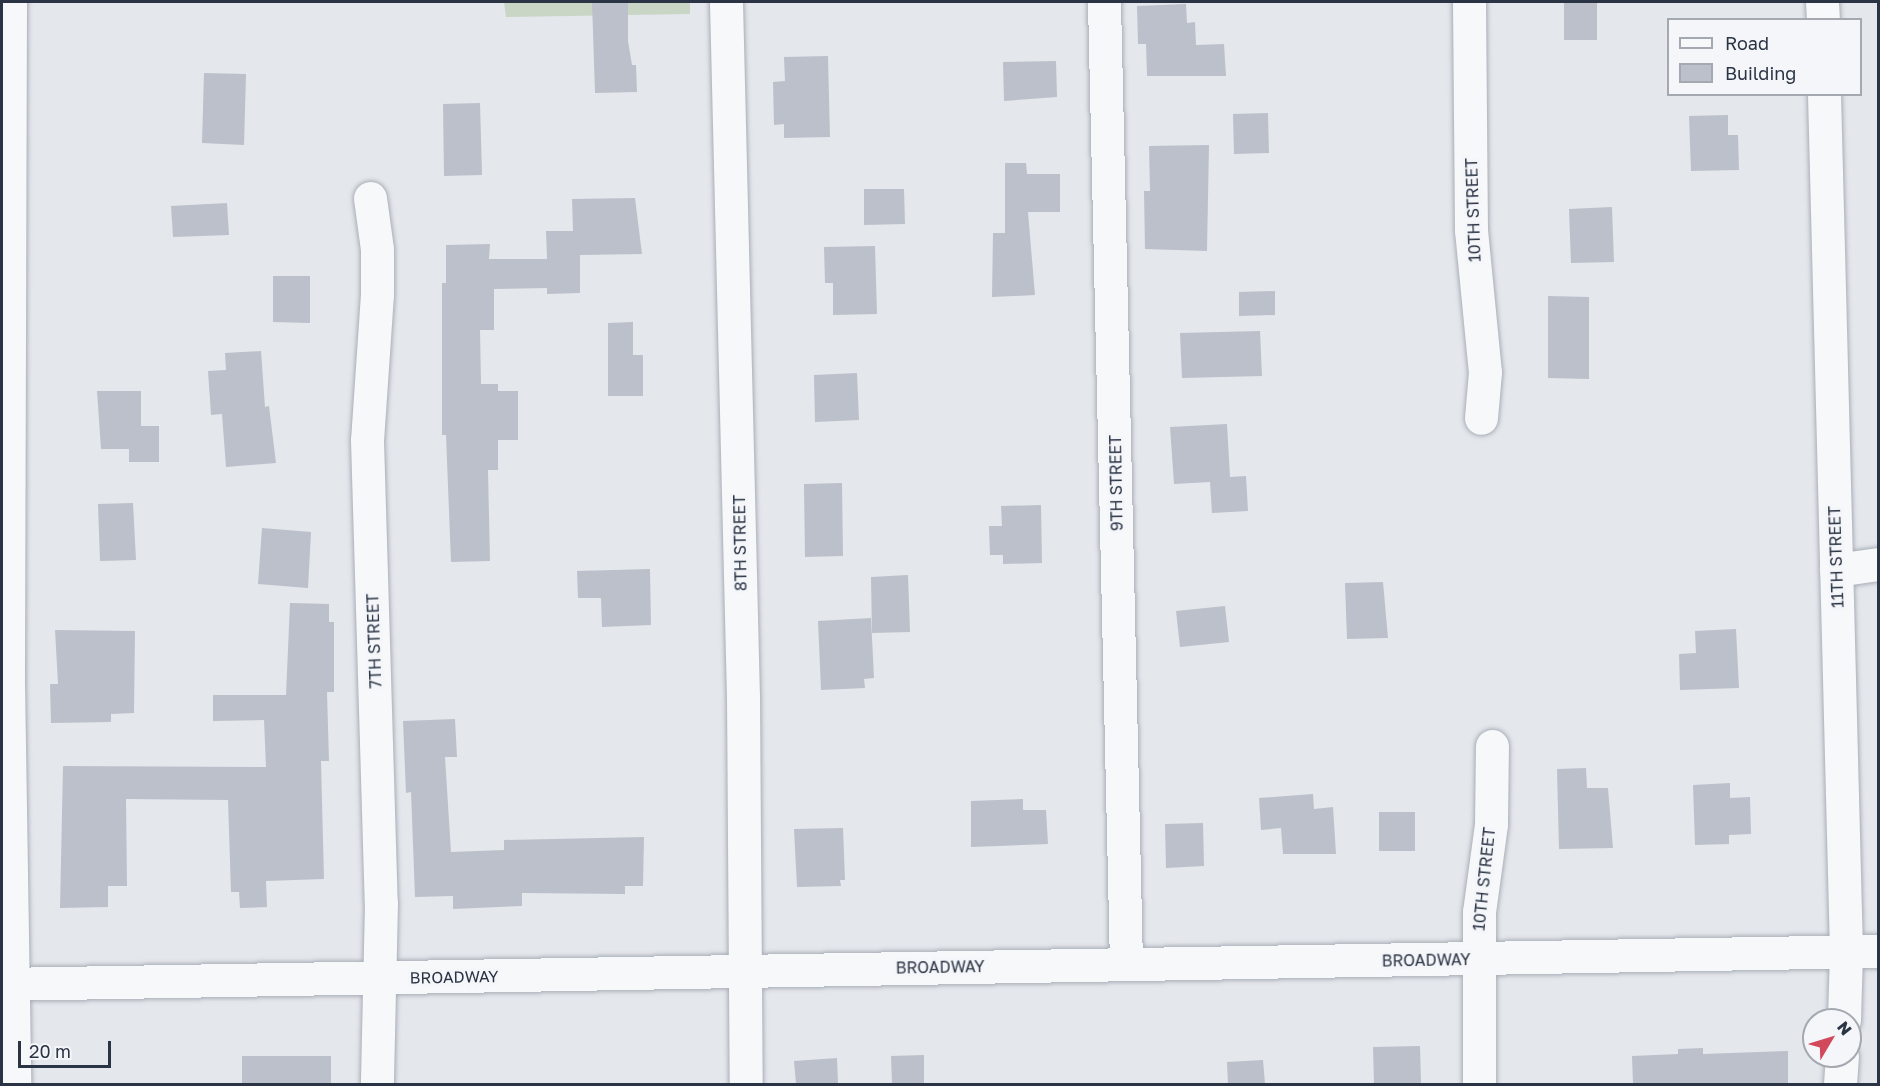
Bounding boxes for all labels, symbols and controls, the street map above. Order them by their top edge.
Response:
legend [1667,18,1862,96]
text: Road [1725,32,1769,54]
text: Building [1725,62,1796,84]
street label: 10TH STREET [1462,158,1484,262]
street label: 9TH STREET [1106,435,1126,531]
street label: 8TH STREET [730,495,750,591]
street label: 11TH STREET [1825,506,1847,608]
street label: 7TH STREET [363,593,385,689]
street label: 10TH STREET [1469,826,1499,932]
street label: BROADWAY [1382,950,1470,970]
street label: BROADWAY [896,957,984,977]
street label: BROADWAY [410,967,498,987]
north arrow [1802,1008,1862,1068]
text: N [1833,1017,1856,1039]
scale bar [21,1029,114,1067]
text: 20 m [29,1040,71,1062]

